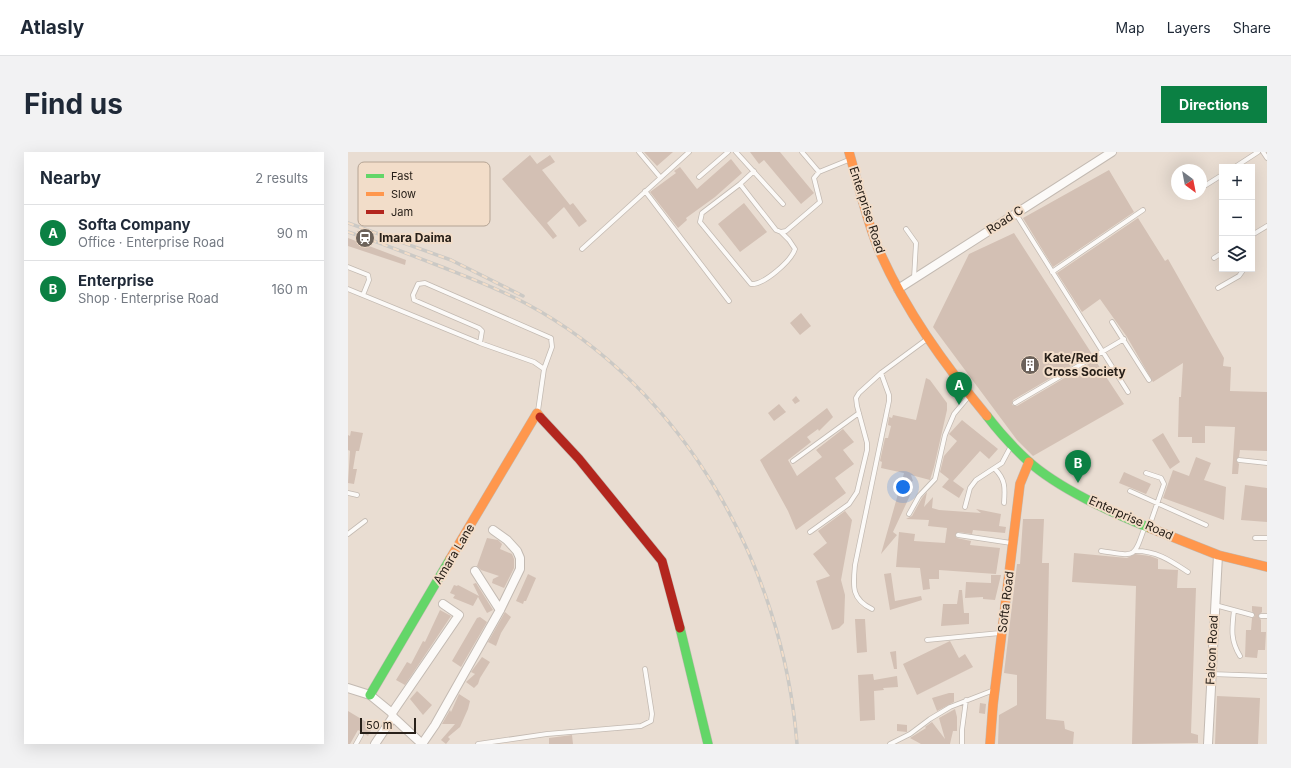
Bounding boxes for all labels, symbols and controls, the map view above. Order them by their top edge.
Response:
text: Atlasly [20,16,84,39]
text: Map [1116,19,1145,36]
text: Layers [1167,19,1211,36]
text: Share [1233,19,1271,36]
button: Directions [1161,86,1267,123]
text: Find us [24,87,123,121]
legend [358,162,490,226]
north arrow [1171,164,1207,200]
map controls [1219,164,1255,272]
button: + [1219,164,1255,200]
street label: Enterprise Road [846,165,889,255]
text: Nearby [40,168,101,188]
text: Fast [391,169,413,183]
text: 2 results [255,170,308,186]
text: Slow [391,187,416,201]
button: − [1219,200,1255,236]
street label: Road C [983,202,1026,237]
text: Jam [391,205,413,219]
text: Softa Company [78,215,191,234]
text: A [48,225,58,241]
text: 90 m [277,225,308,241]
station icon: Imara Daima [354,227,376,249]
place label: Imara Daima [379,230,452,245]
text: Office · Enterprise Road [78,234,224,250]
button: layers [1219,236,1255,272]
text: Enterprise [78,271,154,290]
text: B [49,281,57,297]
text: 160 m [271,281,308,297]
text: Shop · Enterprise Road [78,290,219,306]
place label: Kate/Red Cross Society [1044,350,1126,379]
building icon: Kate/Red Cross Society [1019,354,1041,376]
pin: A [946,372,972,405]
pin: B [1065,450,1091,483]
your location [893,477,913,497]
street label: Enterprise Road [1087,492,1176,543]
street label: Amara Lane [430,521,477,587]
street label: Softa Road [994,570,1017,634]
street label: Falcon Road [1202,615,1221,685]
scale bar [360,716,416,735]
text: 50 m [366,718,392,732]

